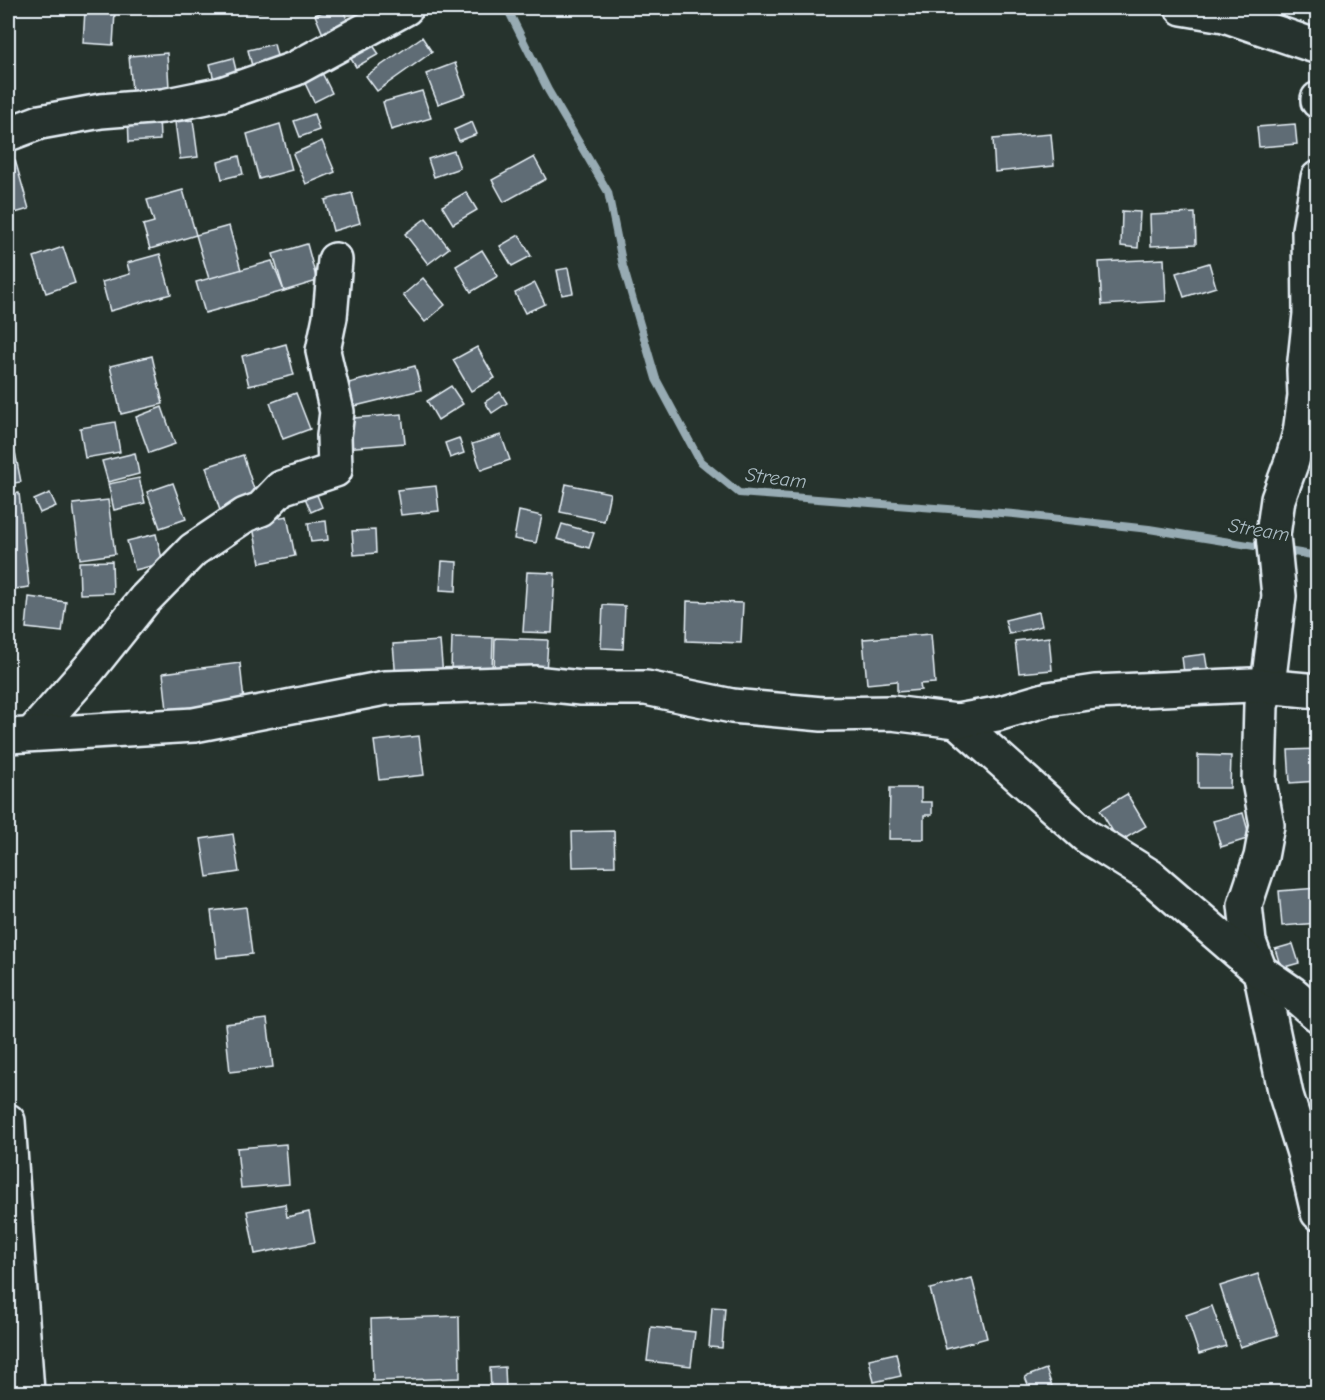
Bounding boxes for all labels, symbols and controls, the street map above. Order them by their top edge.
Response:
water label: Stream [744,463,808,493]
water label: Stream [1227,514,1291,546]

